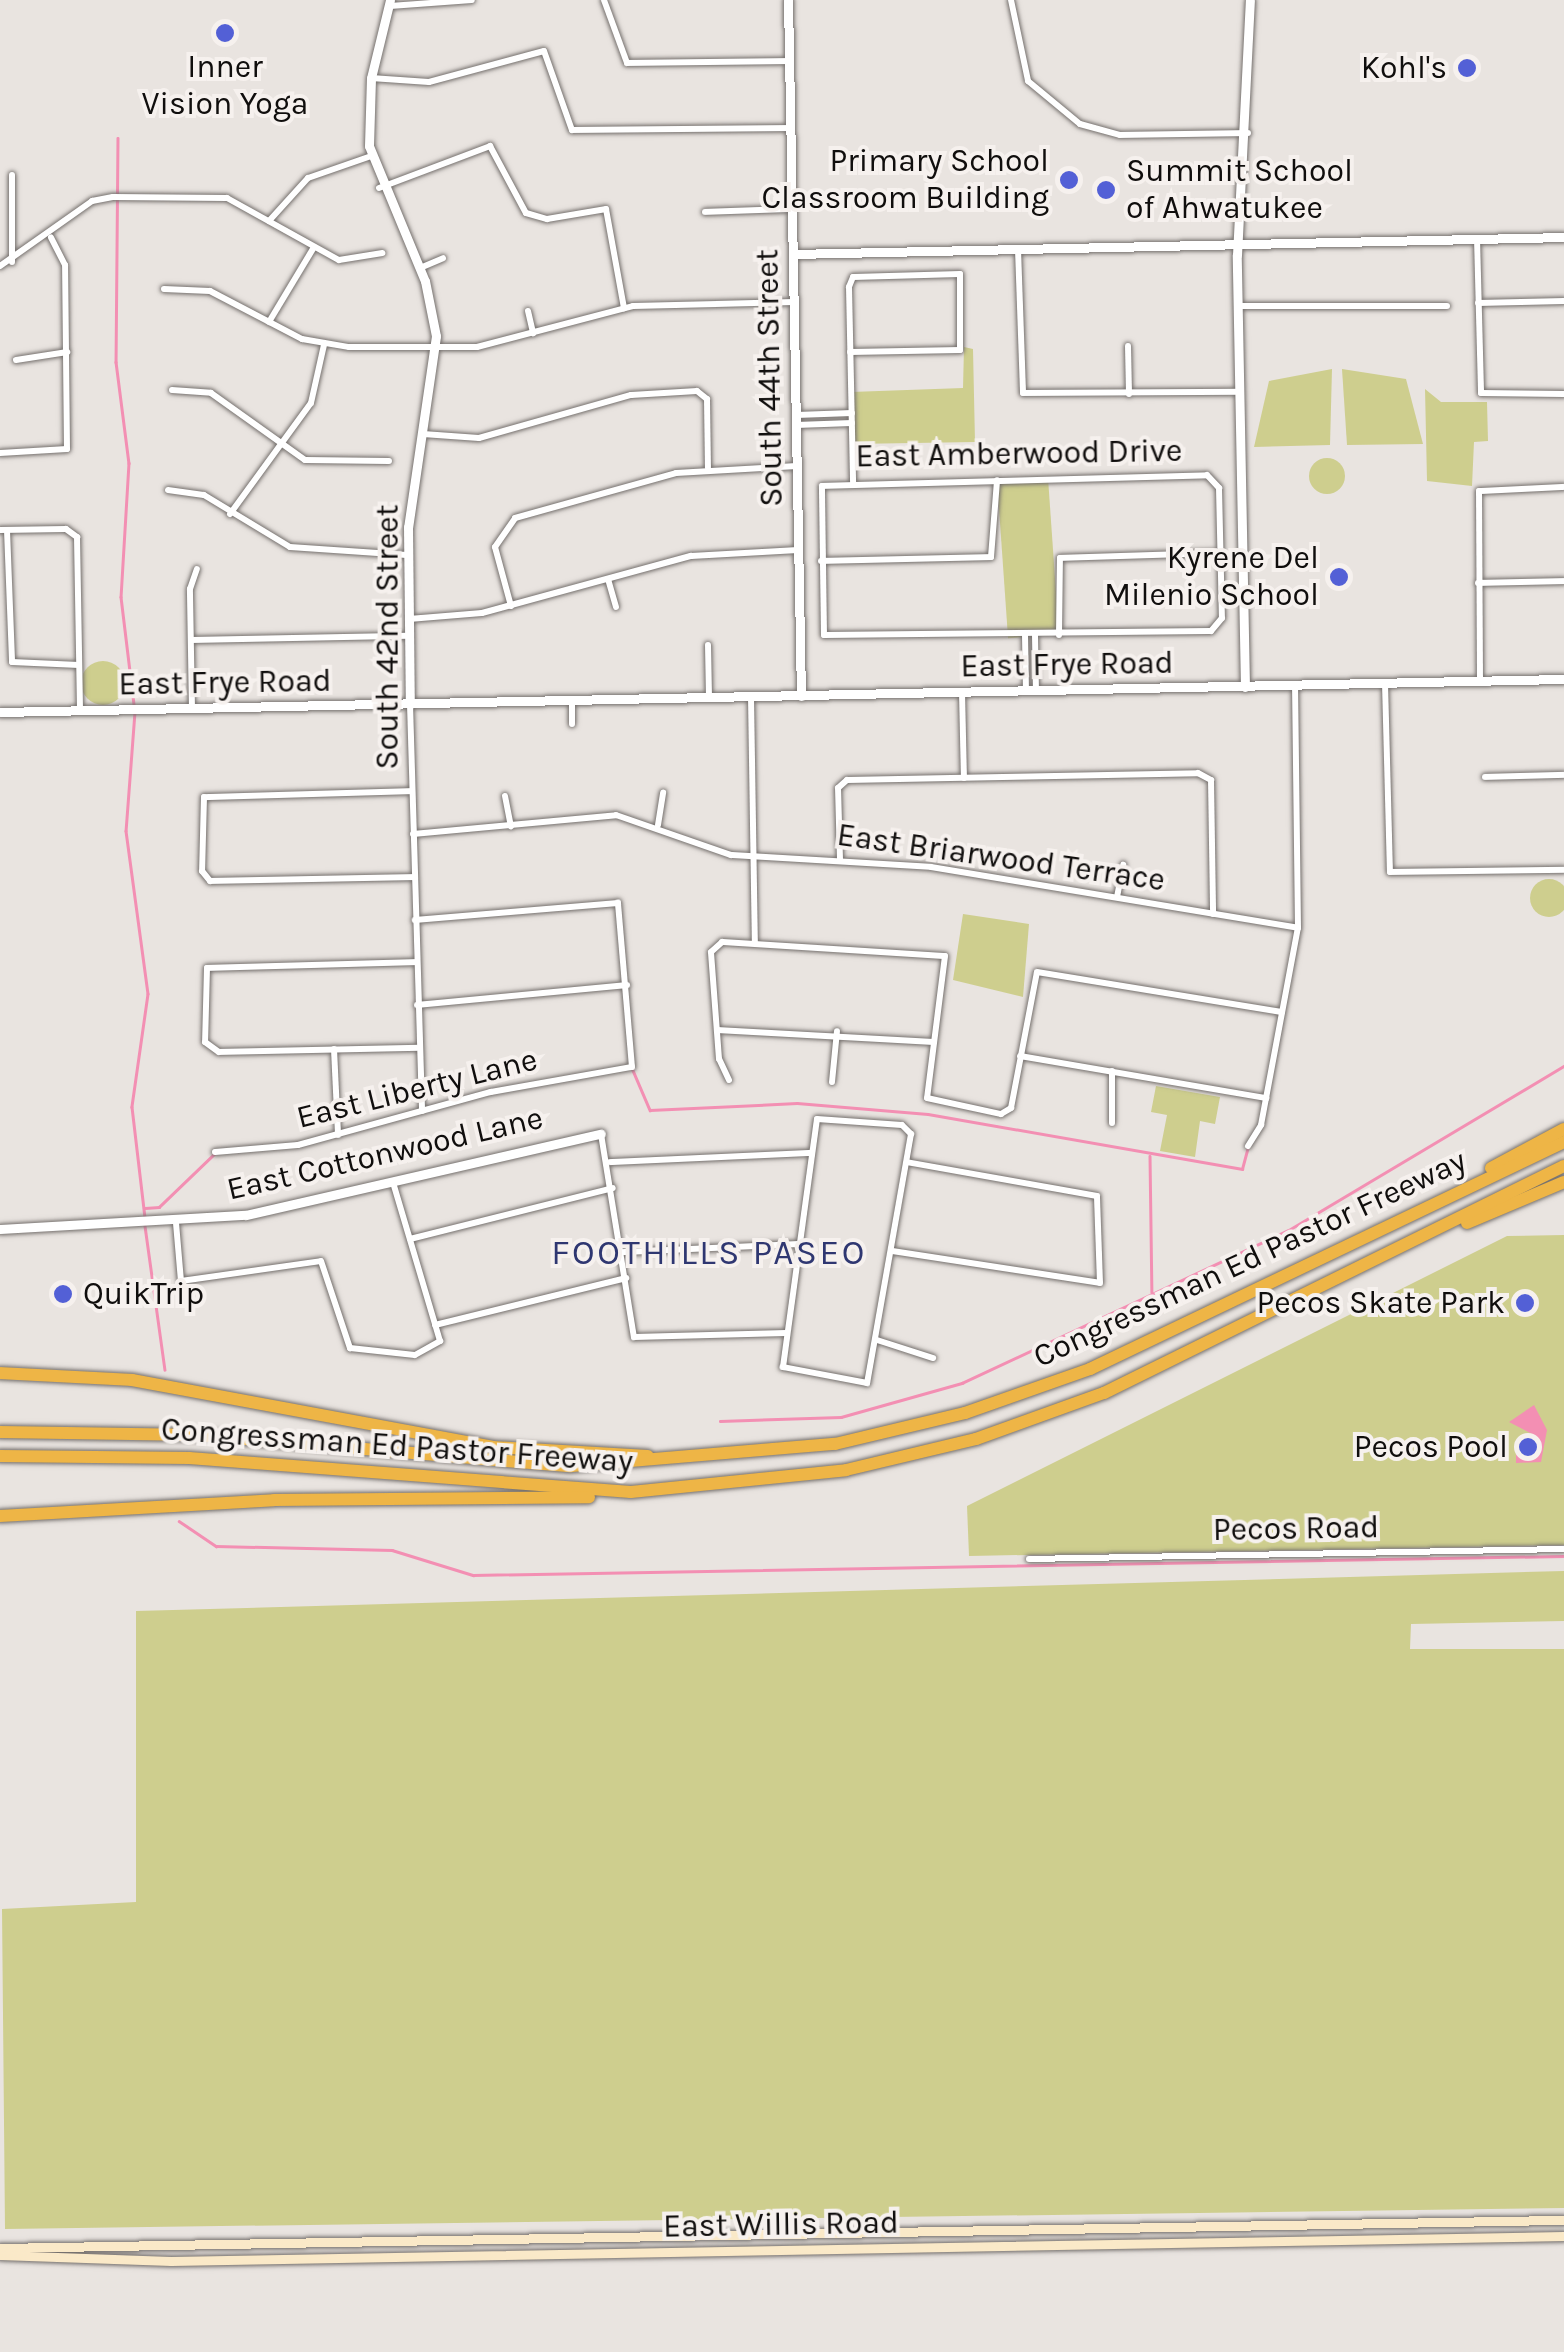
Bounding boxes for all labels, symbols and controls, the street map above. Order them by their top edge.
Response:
marker: Inner Vision Yoga [214,22,236,44]
place label: Inner Vision Yoga [142,49,308,124]
place label: Kohl's [1361,49,1447,87]
marker: Kohl's [1456,57,1478,79]
place label: Primary School Classroom Building [761,143,1049,218]
place label: Summit School of Ahwatukee [1126,153,1353,228]
marker: Primary School Classroom Building [1058,169,1080,191]
marker: Summit School of Ahwatukee [1095,179,1117,201]
street label: South 44th Street [749,249,791,507]
street label: East Amberwood Drive [855,432,1183,476]
street label: South 42nd Street [369,504,407,770]
place label: Kyrene Del Milenio School [1104,540,1319,615]
marker: Kyrene Del Milenio School [1328,566,1350,588]
street label: East Frye Road [960,644,1174,686]
street label: East Frye Road [118,662,332,704]
street label: East Briarwood Terrace [835,816,1167,900]
street label: East Liberty Lane [293,1041,541,1137]
street label: East Cottonwood Lane [223,1099,547,1209]
street label: Congressman Ed Pastor Freeway [1028,1142,1472,1376]
district label: FOOTHILLS PASEO [551,1232,867,1274]
place label: QuikTrip [83,1275,204,1313]
marker: QuikTrip [52,1283,74,1305]
place label: Pecos Skate Park [1256,1284,1505,1322]
marker: Pecos Skate Park [1514,1292,1536,1314]
street label: Congressman Ed Pastor Freeway [160,1410,634,1482]
place label: Pecos Pool [1354,1428,1508,1466]
marker: Pecos Pool [1517,1436,1539,1458]
street label: Pecos Road [1213,1508,1379,1550]
street label: East Willis Road [663,2204,899,2246]

